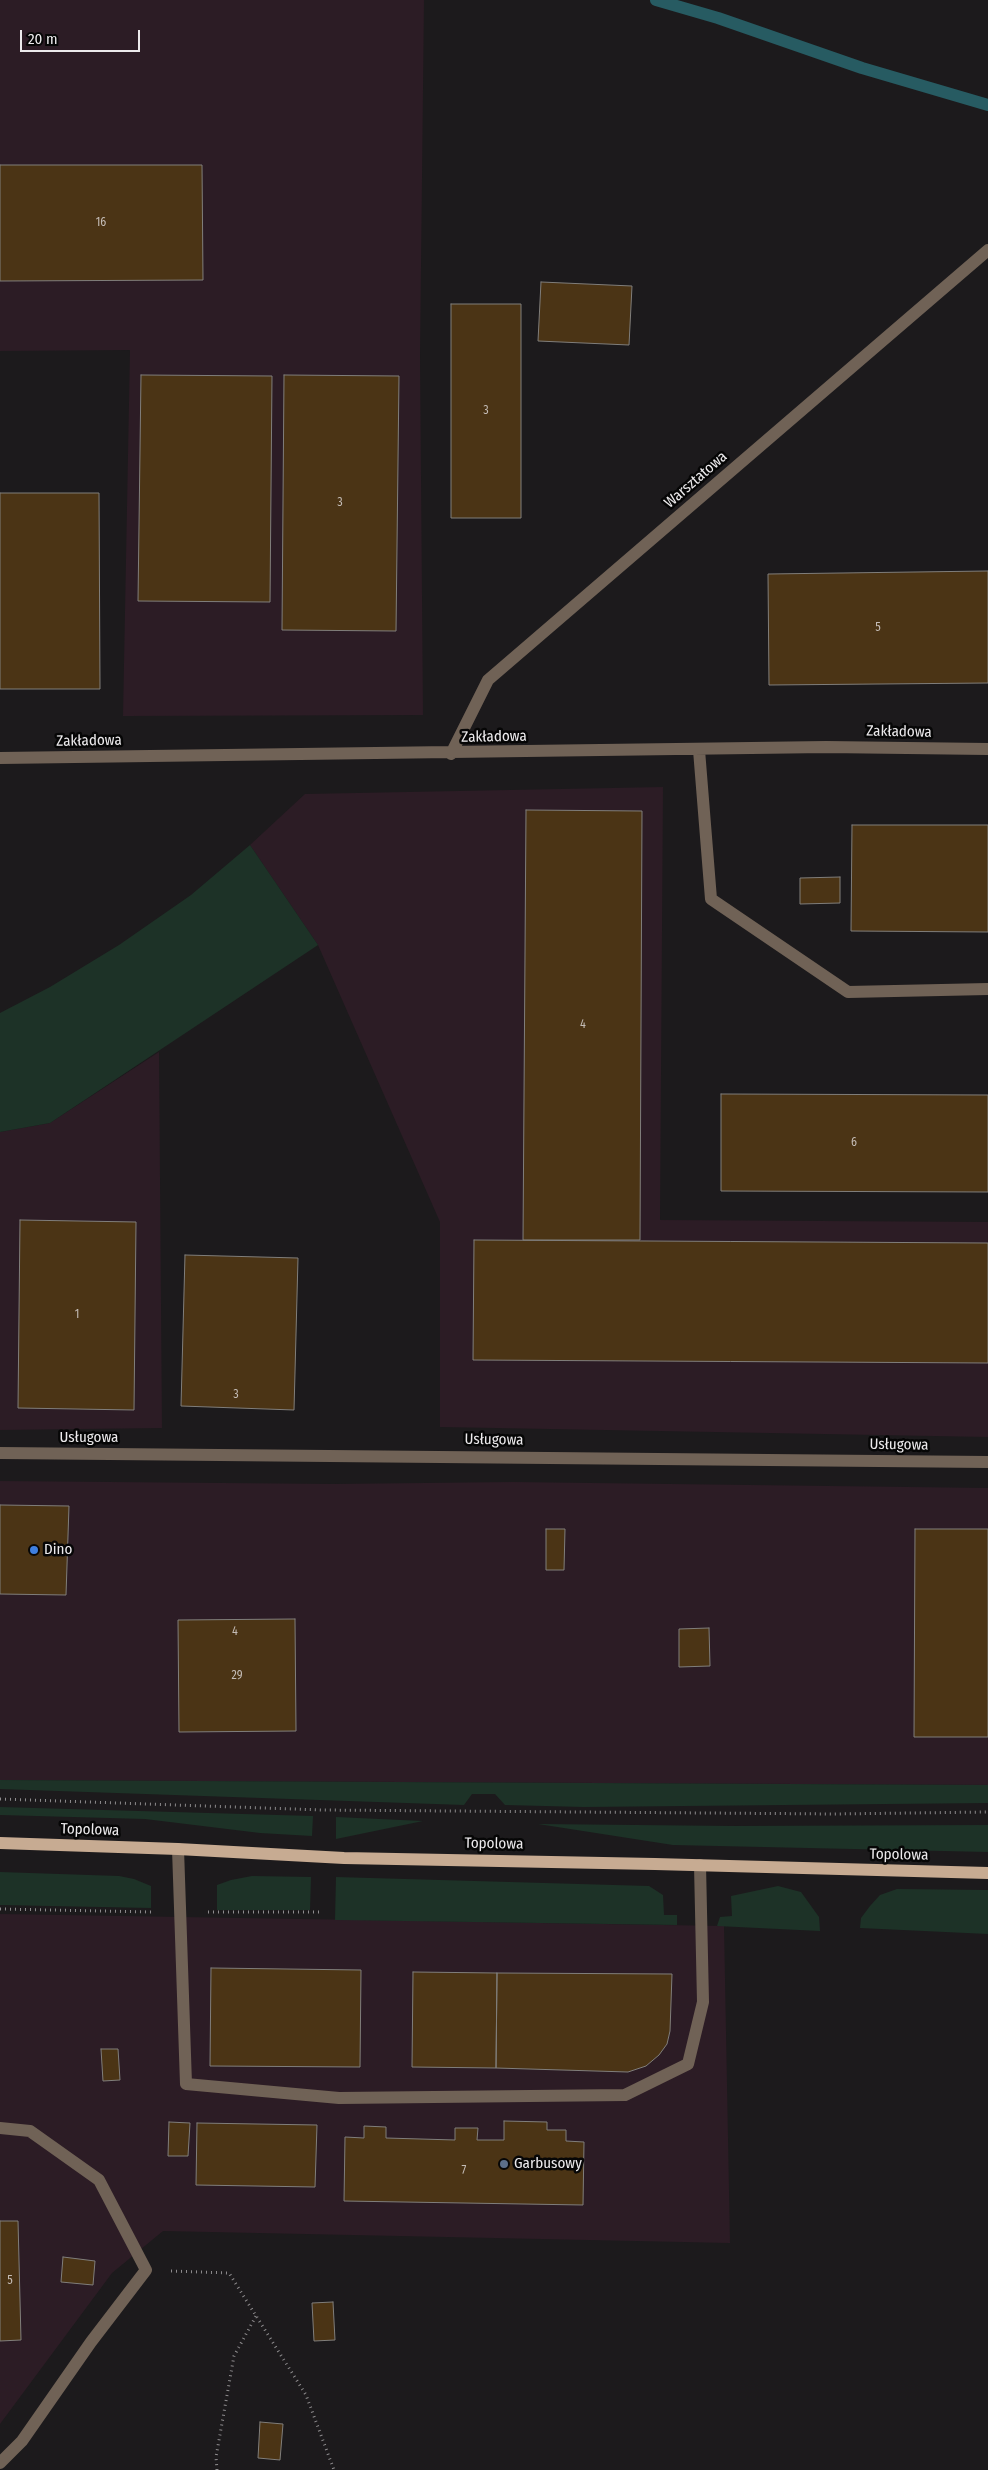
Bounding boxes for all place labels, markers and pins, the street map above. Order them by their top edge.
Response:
place label: Dino [44,1541,72,1559]
marker: Dino [28,1544,40,1556]
place label: Garbusowy [514,2155,582,2173]
marker: Garbusowy [498,2158,510,2170]

